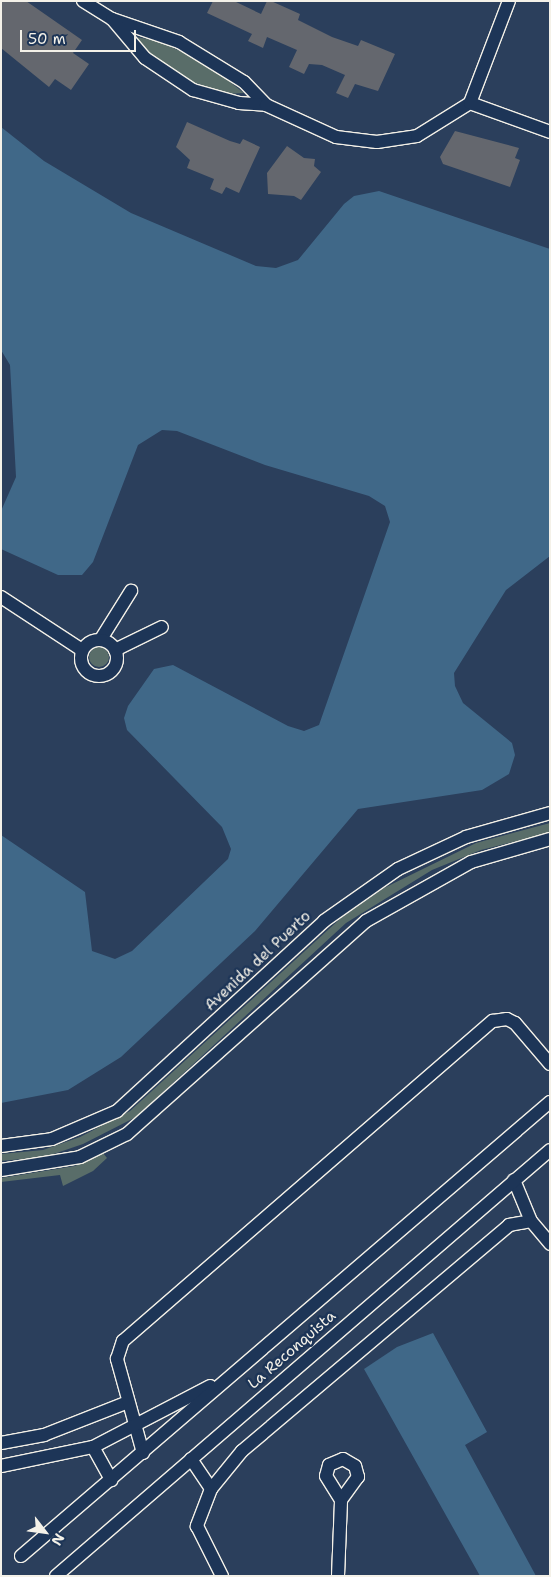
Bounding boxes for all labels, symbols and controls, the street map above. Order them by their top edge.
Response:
scale bar [22,20,139,52]
text: 50 m [28,29,66,49]
street label: Avenida del Puerto [201,907,315,1015]
street label: La Reconquista [245,1307,339,1393]
north arrow [20,1507,70,1557]
text: N [47,1530,69,1549]

